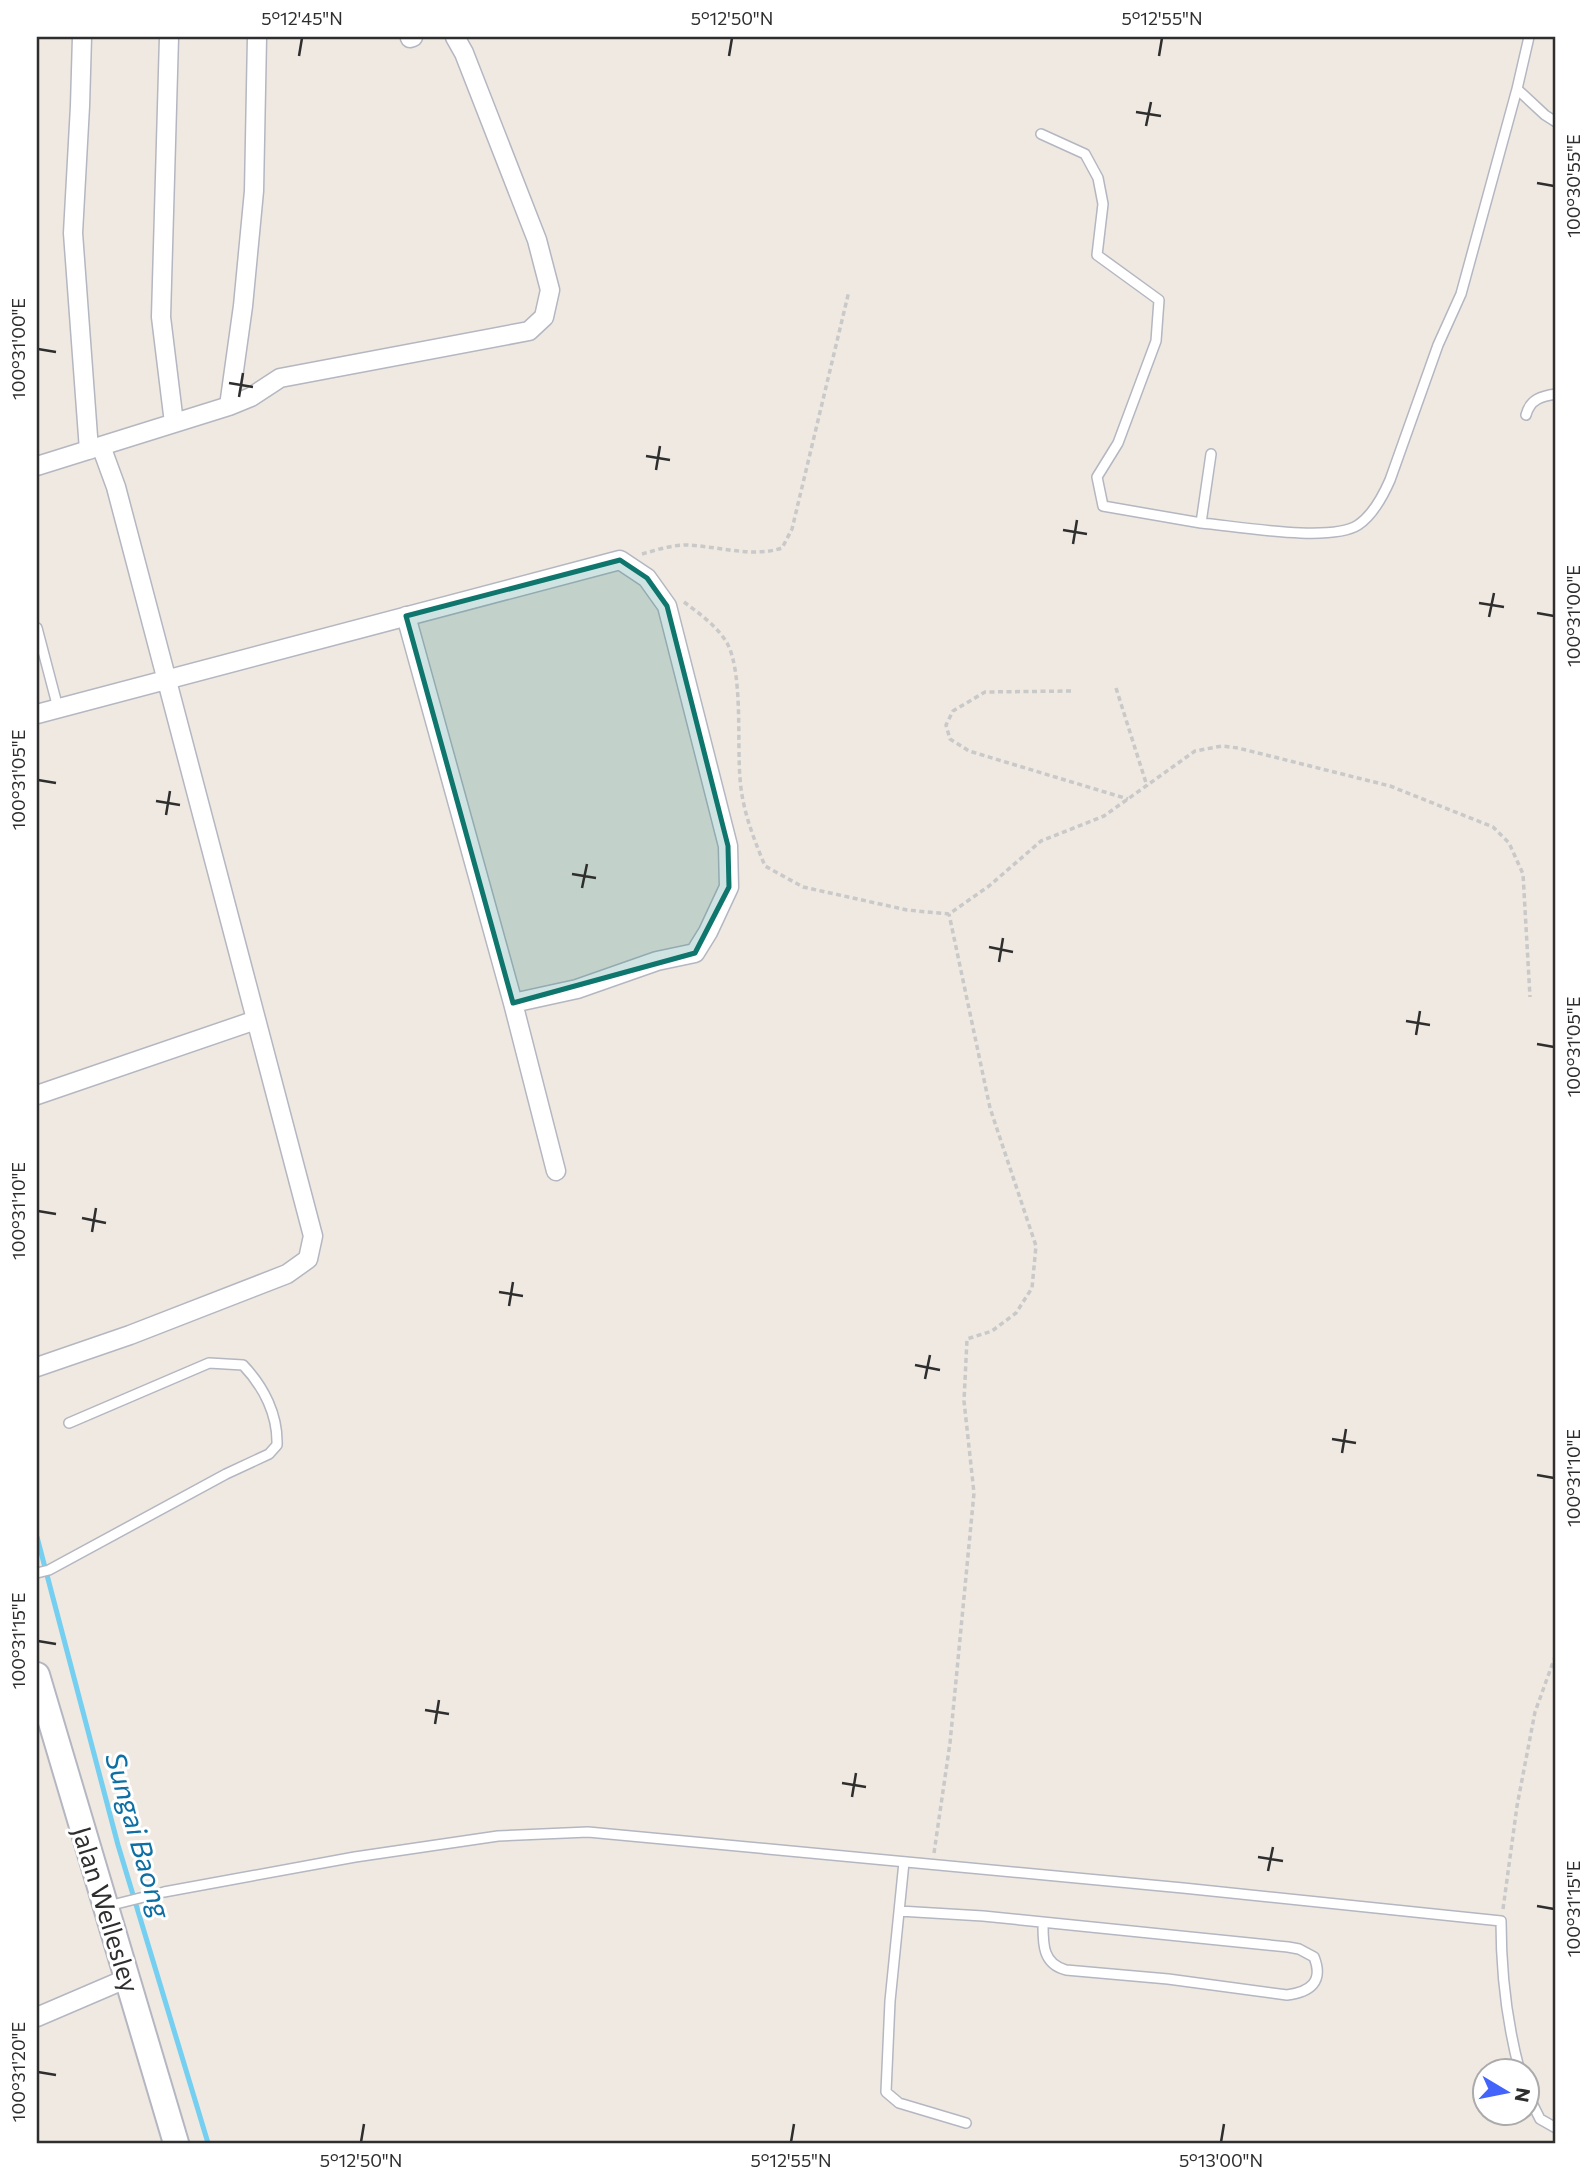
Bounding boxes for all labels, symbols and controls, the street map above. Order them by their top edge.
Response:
text: 5°12'45"N [261,7,343,29]
text: 5°12'50"N [691,7,773,29]
text: 5°12'55"N [1121,7,1203,29]
text: 100°30'55"E [1562,134,1584,238]
text: 100°31'00"E [7,298,29,400]
text: 100°31'00"E [1562,565,1584,667]
text: 100°31'05"E [7,730,29,830]
text: 100°31'05"E [1562,997,1584,1097]
text: 100°31'10"E [7,1162,29,1260]
text: 100°31'10"E [1562,1429,1584,1527]
text: 100°31'15"E [7,1593,29,1689]
water label: Sungai Baong [99,1748,179,1924]
street label: Jalan Wellesley [67,1822,147,1996]
text: 100°31'15"E [1562,1861,1584,1957]
text: 100°31'20"E [7,2022,29,2122]
north arrow [1470,2058,1540,2128]
text: N [1511,2086,1536,2104]
text: 5°12'50"N [320,2149,402,2171]
text: 5°12'55"N [750,2149,832,2171]
text: 5°13'00"N [1179,2149,1263,2171]

